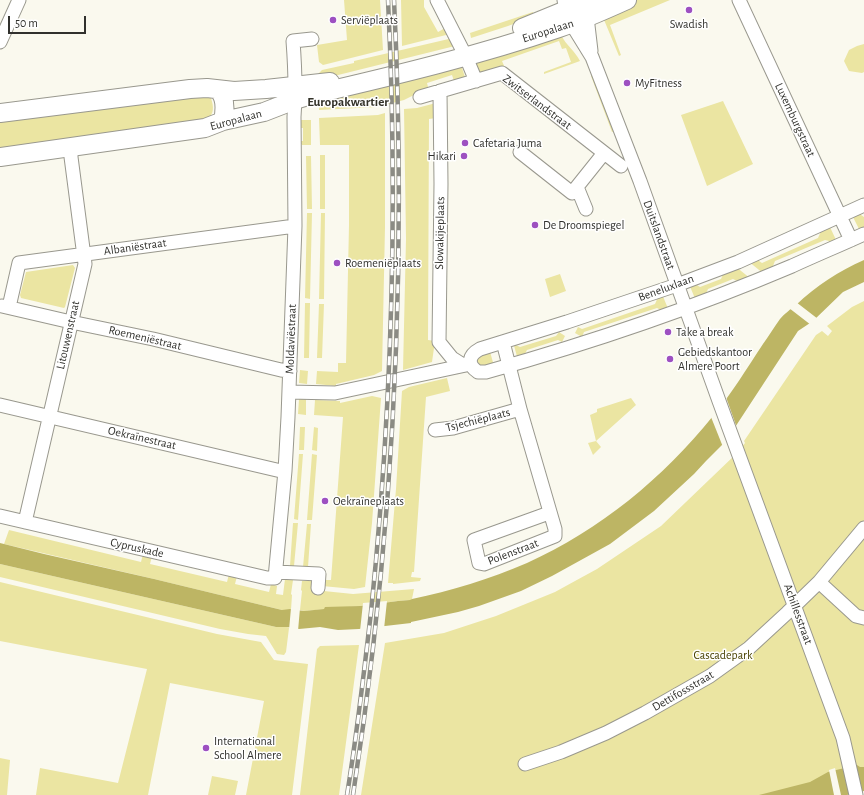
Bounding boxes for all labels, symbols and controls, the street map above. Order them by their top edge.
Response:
marker: Swadish [684,5,694,15]
scale bar [10,8,88,34]
place label: Serviëplaats [341,13,398,27]
marker: Serviëplaats [328,15,338,25]
street label: Europalaan [521,16,575,46]
text: 50 m [15,17,38,29]
place label: Swadish [670,17,708,31]
street label: Zwitserlandstraat [500,71,574,133]
place label: MyFitness [635,76,682,90]
marker: MyFitness [622,78,632,88]
street label: Luxemburgstraat [772,81,818,159]
district label: Europakwartier [307,94,389,110]
street label: Europalaan [209,106,263,134]
place label: Cafetaria Juma [473,136,542,150]
marker: Cafetaria Juma [460,138,470,148]
place label: Hikari [427,149,456,163]
marker: Hikari [459,151,469,161]
street label: Slowakijeplaats [432,196,448,270]
street label: Duitslandstraat [640,198,678,272]
place label: De Droomspiegel [543,218,624,232]
marker: De Droomspiegel [530,220,540,230]
street label: Albaniëstraat [103,235,167,259]
place label: Roemeniëplaats [345,256,421,270]
marker: Roemeniëplaats [332,258,342,268]
street label: Beneluxlaan [636,271,696,305]
street label: Litouwenstraat [53,299,83,371]
street label: Moldaviëstraat [283,304,299,374]
street label: Roemeniëstraat [107,323,183,353]
place label: Take a break [676,325,733,339]
marker: Take a break [663,327,673,337]
place label: Gebiedskantoor Almere Poort [678,345,752,373]
marker: Gebiedskantoor Almere Poort [665,354,675,364]
street label: Tsjechiëplaats [444,405,512,435]
street label: Oekraïnestraat [107,423,177,453]
place label: Oekraïneplaats [333,494,404,508]
marker: Oekraïneplaats [320,496,330,506]
street label: Cypruskade [109,535,165,561]
street label: Polenstraat [486,536,540,568]
street label: Achillesstraat [780,582,816,646]
park label: Cascadepark [694,648,752,662]
street label: Dettifossstraat [650,668,716,714]
place label: International School Almere [214,734,281,762]
marker: International School Almere [201,743,211,753]

